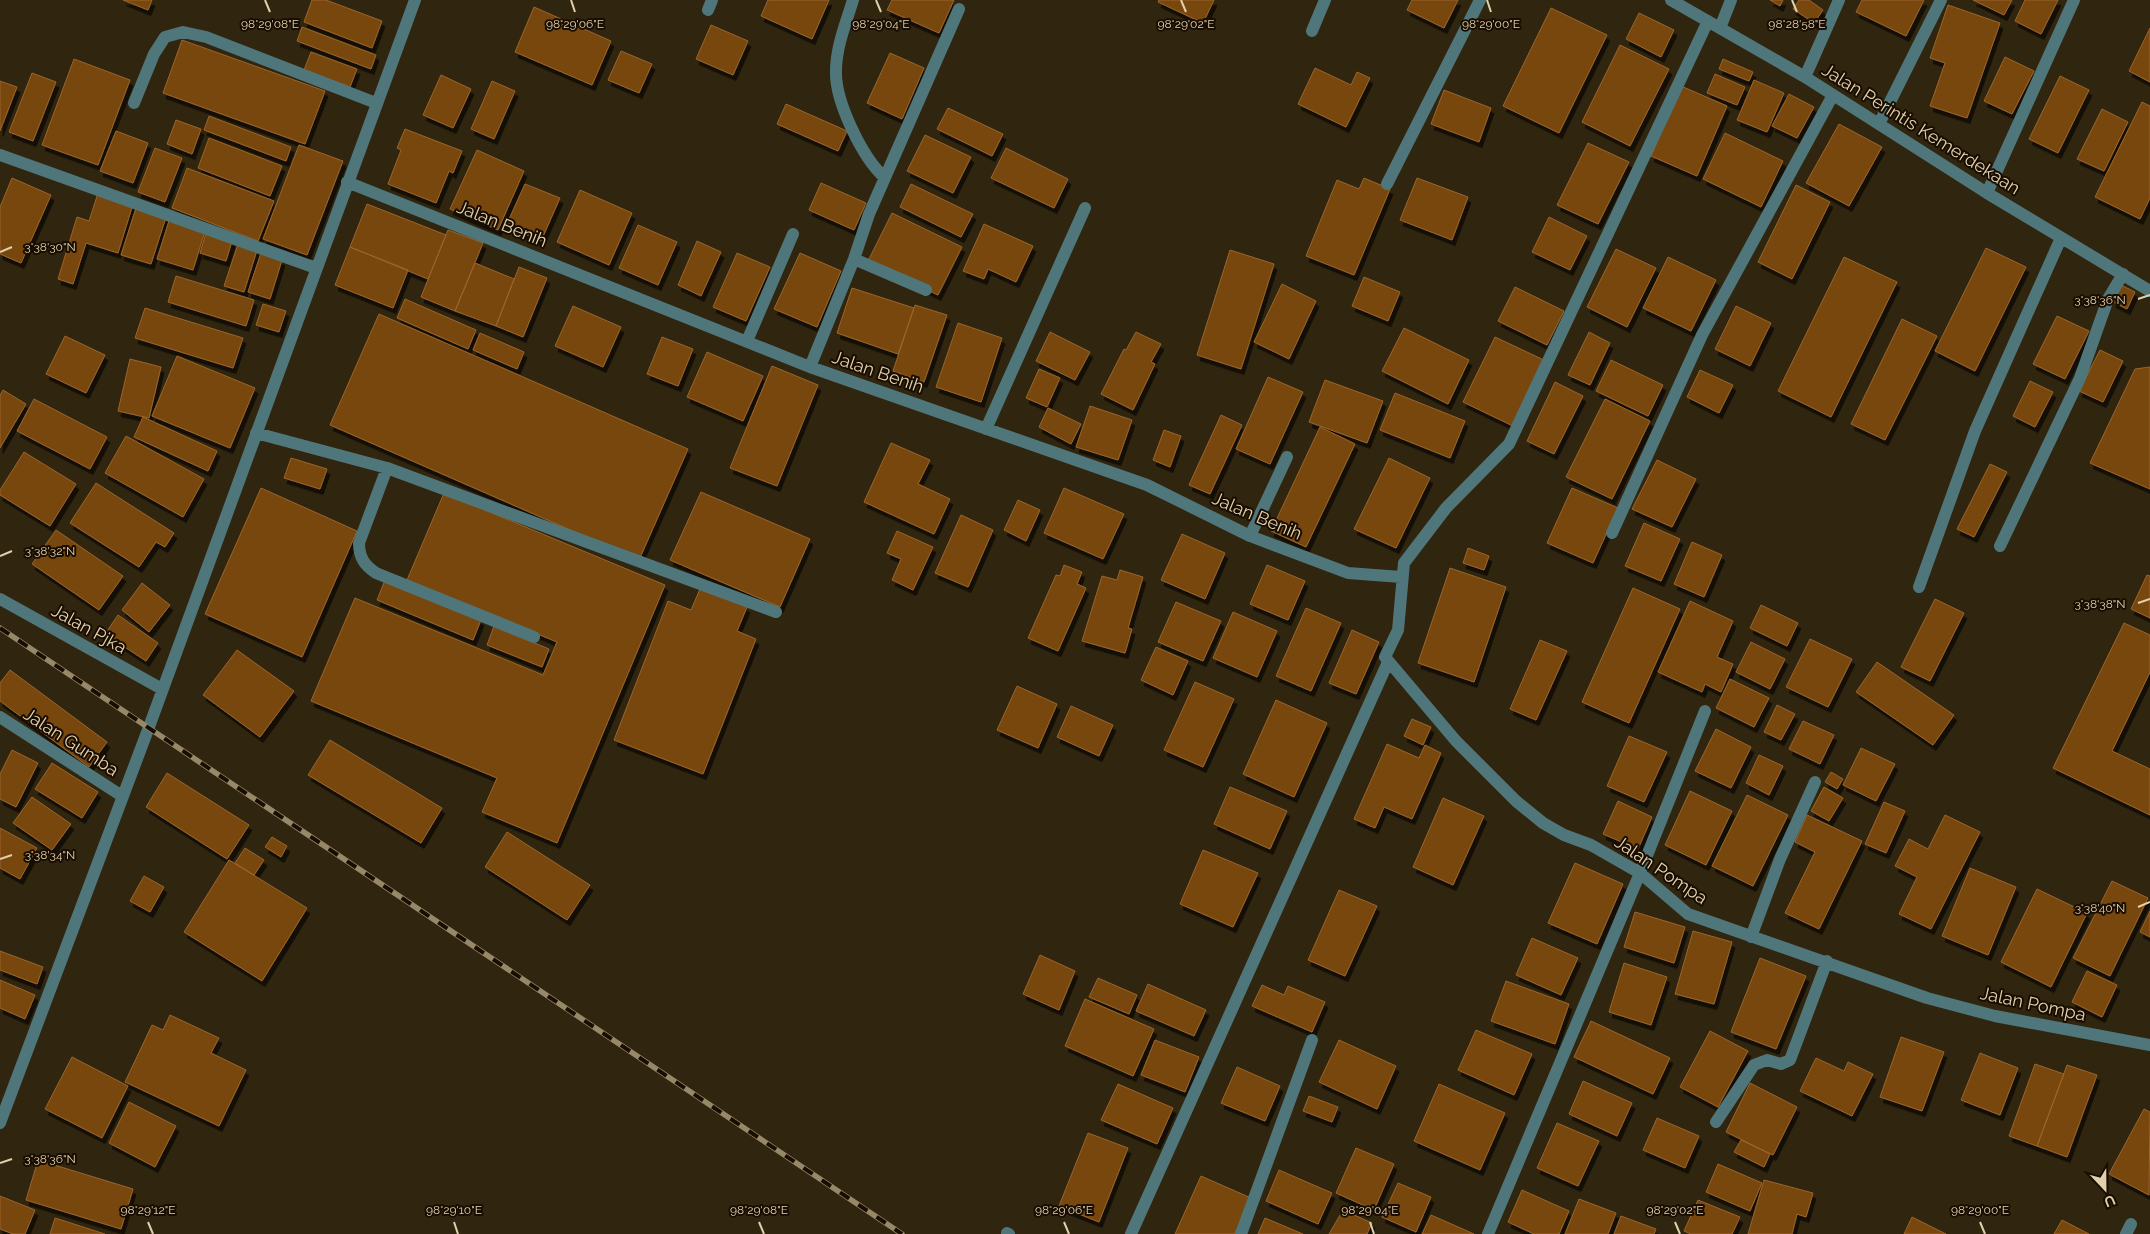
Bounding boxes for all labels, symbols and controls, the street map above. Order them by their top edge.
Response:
text: 98°29'08"E [241,17,299,31]
text: 98°29'06"E [546,17,604,31]
text: 98°29'04"E [852,17,910,31]
text: 98°29'02"E [1157,17,1215,31]
text: 98°29'00"E [1462,17,1520,31]
text: 98°28'58"E [1768,17,1826,31]
street label: Jalan Perintis Kemerdekaan [1818,59,2024,198]
street label: Jalan Benih [454,196,550,251]
text: 3°38'30"N [24,240,76,254]
text: 3°38'36"N [2074,293,2126,307]
street label: Jalan Benih [830,346,927,397]
street label: Jalan Benih [1209,487,1305,544]
text: 3°38'32"N [25,544,75,558]
text: 3°38'38"N [2074,597,2126,611]
street label: Jalan Pjka [48,599,130,658]
street label: Jalan Gumba [20,703,123,780]
street label: Jalan Pompa [1611,831,1712,908]
text: 3°38'34"N [25,848,75,862]
text: 3°38'40"N [2075,901,2125,915]
street label: Jalan Pompa [1978,982,2088,1025]
text: 3°38'36"N [24,1152,76,1166]
north arrow [2080,1164,2130,1214]
text: U [2102,1192,2118,1210]
text: 98°29'12"E [121,1203,175,1217]
text: 98°29'10"E [426,1203,482,1217]
text: 98°29'08"E [730,1203,788,1217]
text: 98°29'06"E [1035,1203,1093,1217]
text: 98°29'04"E [1341,1203,1399,1217]
text: 98°29'02"E [1646,1203,1704,1217]
text: 98°29'00"E [1951,1203,2009,1217]

